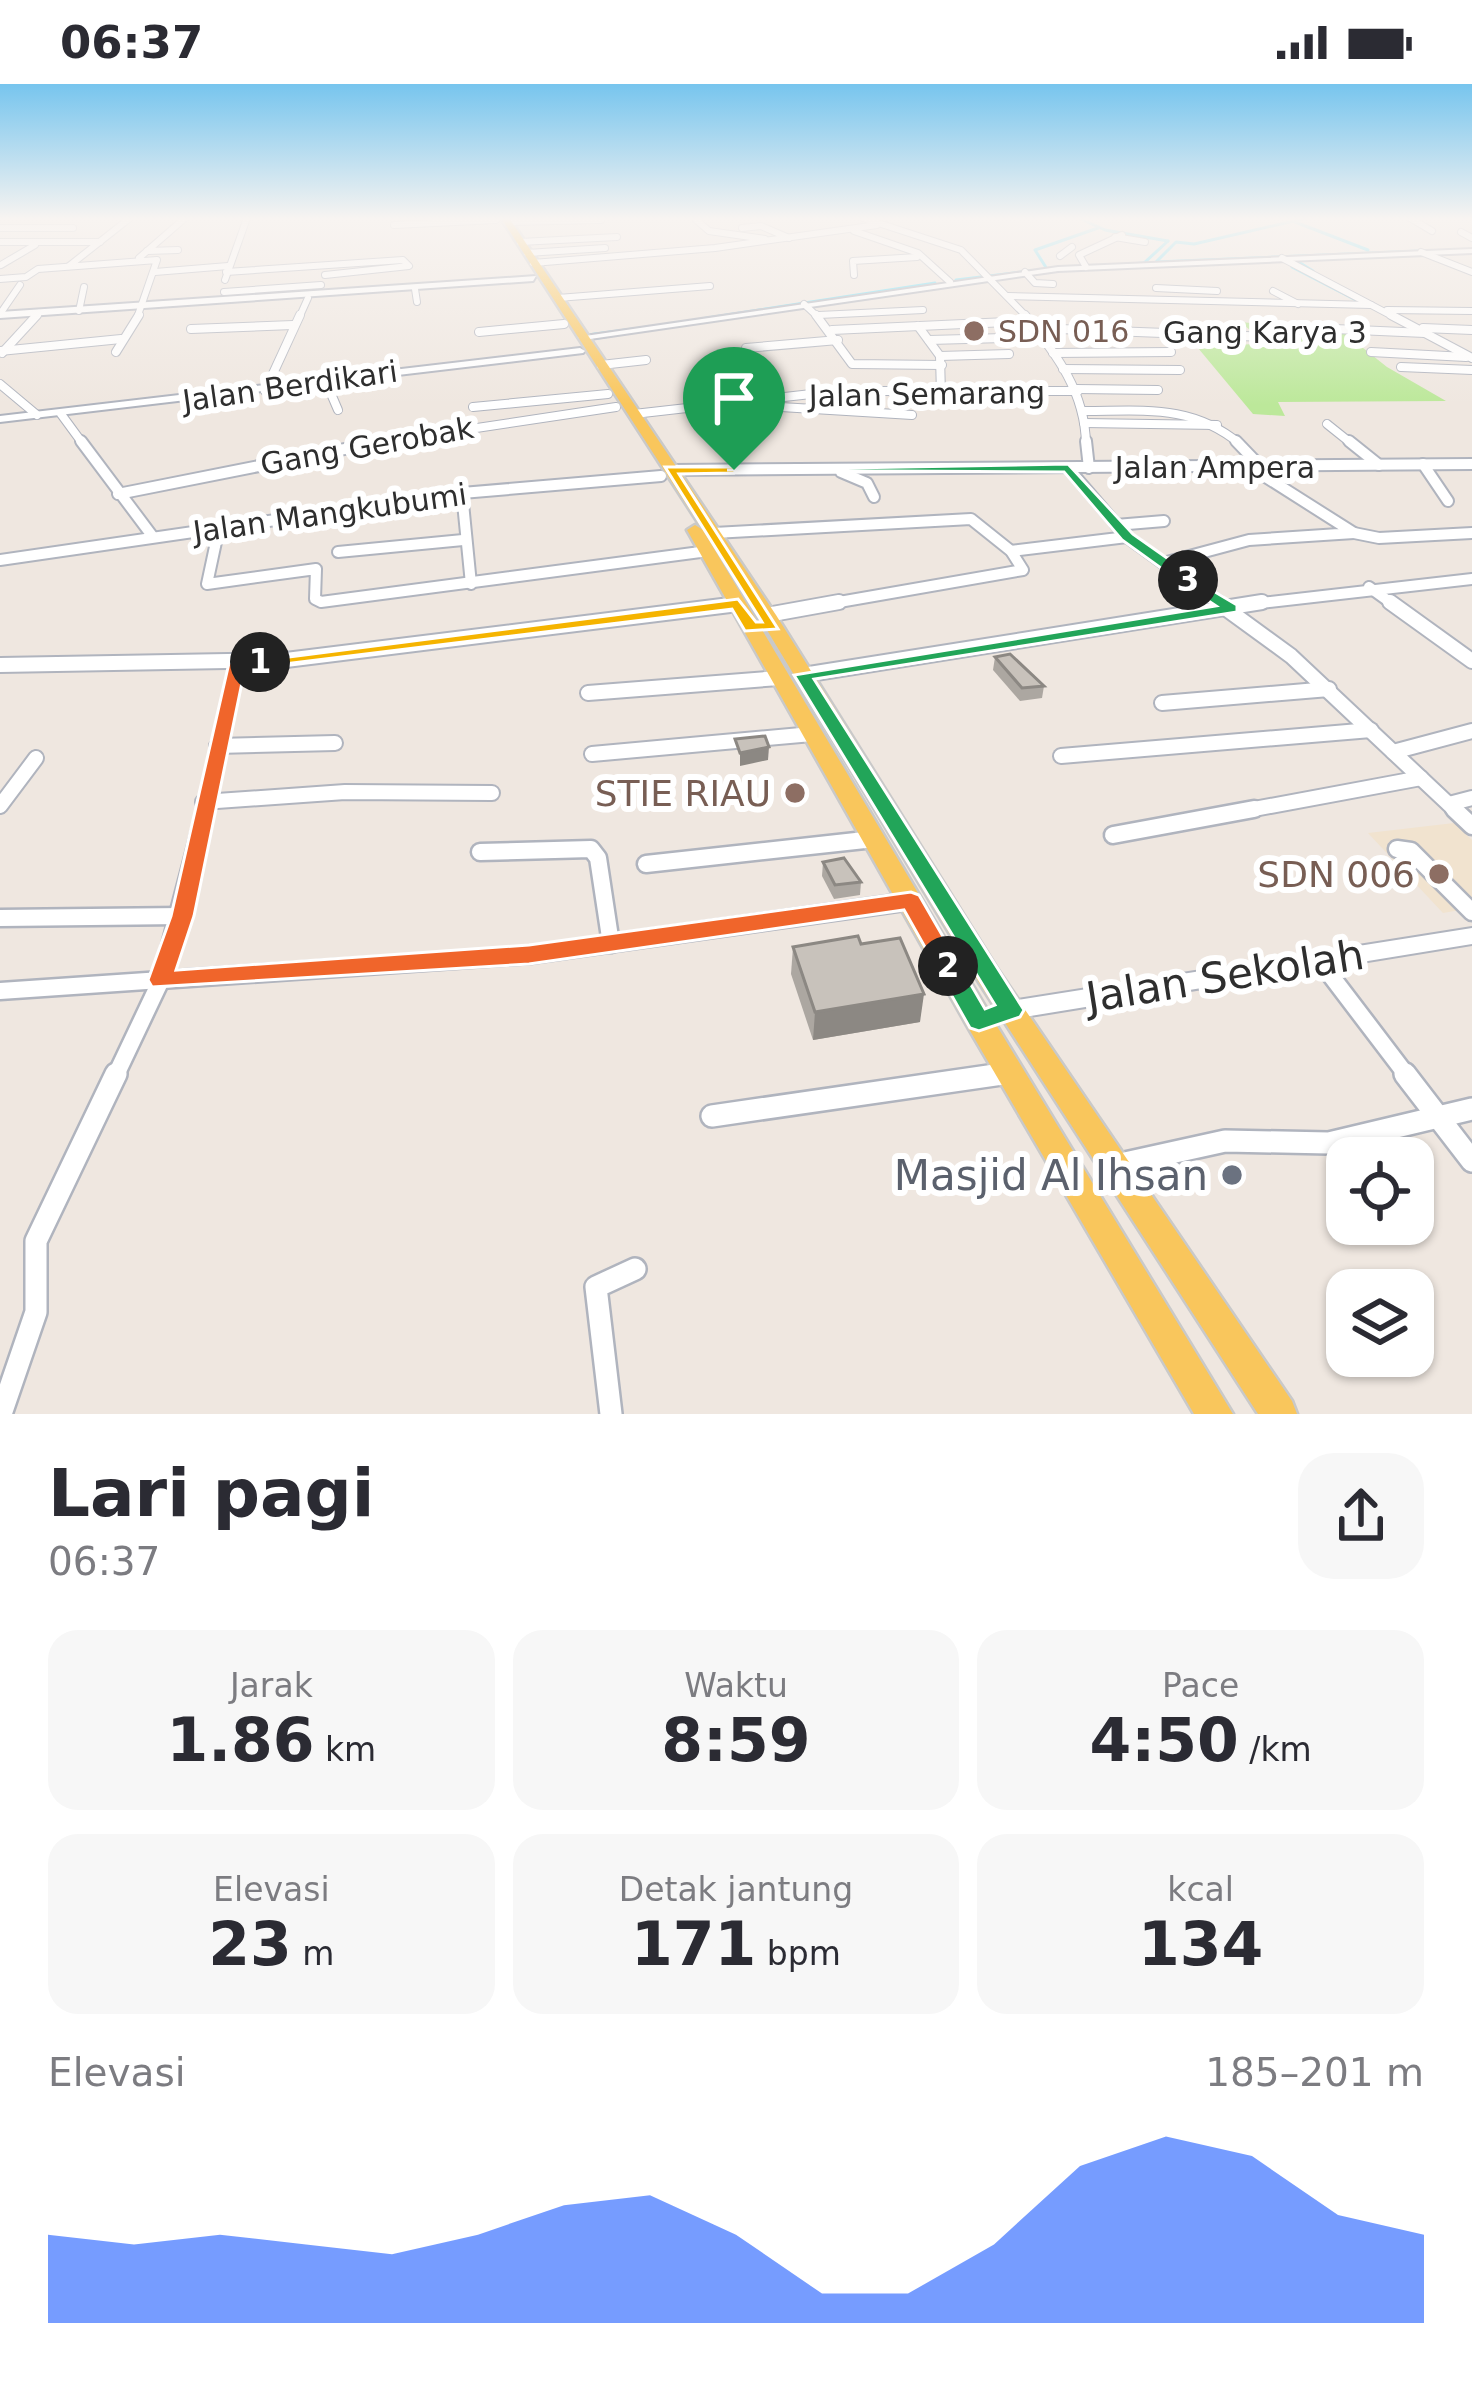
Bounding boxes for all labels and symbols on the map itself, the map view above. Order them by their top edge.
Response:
place label: SDN 016 [998,314,1129,349]
street label: Gang Karya 3 [1163,315,1367,350]
marker: SDN 016 [961,318,987,344]
pin [683,347,785,470]
street label: Jalan Berdikari [178,354,400,419]
street label: Jalan Semarang [807,374,1045,414]
street label: Gang Gerobak [258,410,477,482]
street label: Jalan Ampera [1113,450,1315,485]
street label: Jalan Mangkubumi [189,476,469,550]
pin: 3 [1158,550,1218,610]
pin: 1 [230,632,290,692]
place label: STIE RIAU [595,773,771,814]
marker: STIE RIAU [782,780,808,806]
place label: SDN 006 [1257,854,1415,895]
marker: SDN 006 [1426,861,1452,887]
street label: Jalan Sekolah [1080,930,1367,1023]
pin: 2 [918,936,978,996]
place label: Masjid Al Ihsan [894,1151,1208,1200]
marker: Masjid Al Ihsan [1219,1162,1245,1188]

